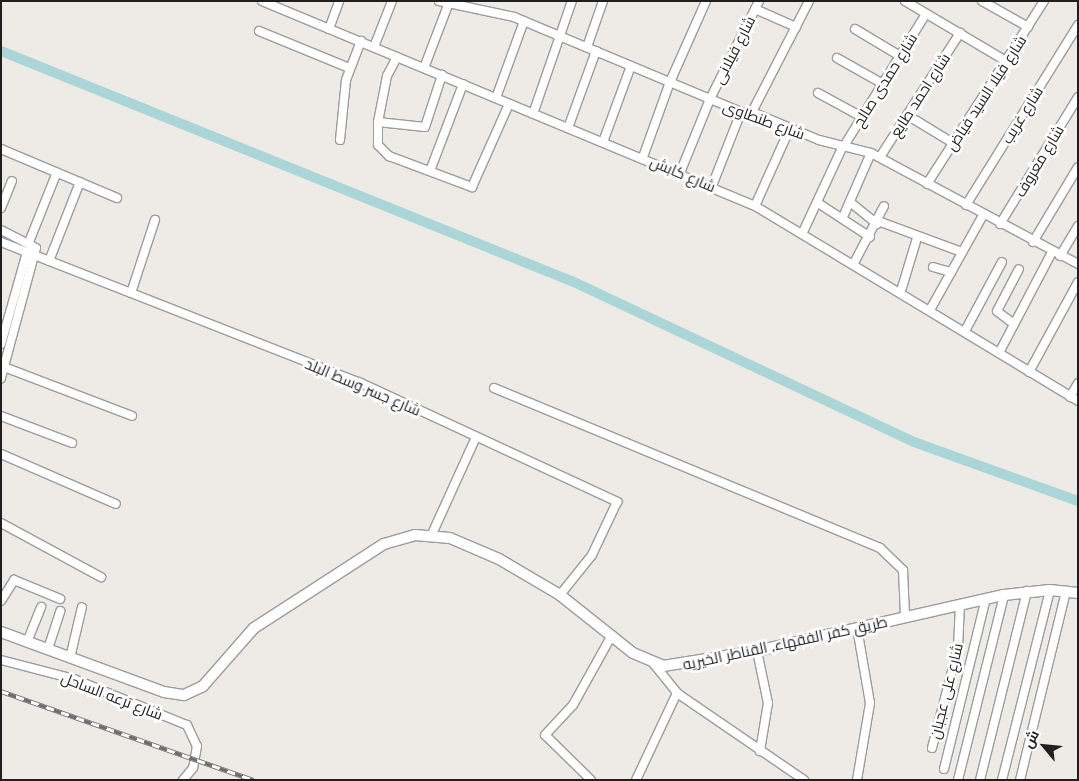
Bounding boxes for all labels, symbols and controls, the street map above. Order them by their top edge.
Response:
street label: شارع فيلانى [709,13,759,87]
street label: شارع حمدى صالح [849,30,921,130]
street label: شارع فيلا السيد فياض [942,32,1030,154]
street label: شارع احمد طايع [886,50,954,140]
street label: شارع غريب [997,83,1047,147]
street label: شارع طنطاوى [721,97,807,143]
street label: شارع معروف [1011,122,1067,200]
street label: شارع كابش [648,152,718,196]
street label: شارع جسر وسط البلد [302,354,424,420]
street label: طريق كفر الفقهاء, القناطر الخيريه [681,612,889,674]
street label: شارع على عجبان [925,641,967,741]
street label: شارع ترعه الساحل [59,668,165,724]
north arrow [1019,721,1069,771]
text: ش [1019,727,1043,751]

